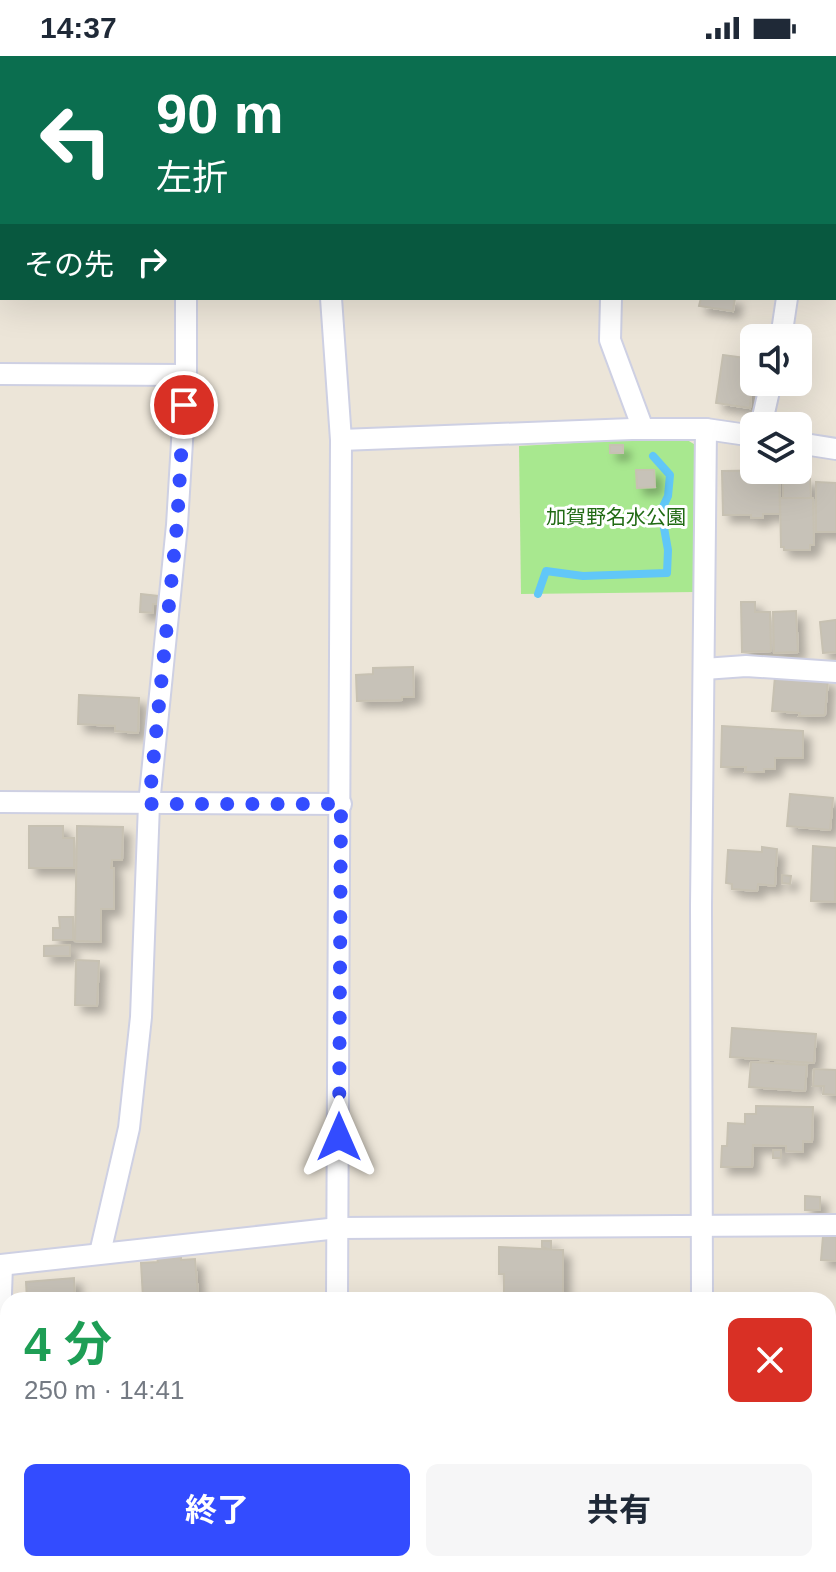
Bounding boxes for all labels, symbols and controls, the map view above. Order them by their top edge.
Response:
text: 14:37 [40,11,117,44]
text: 90 m [156,82,284,145]
icon: left [24,88,128,192]
text: 左折 [156,157,228,198]
icon: right [130,240,174,284]
text: その先 [24,248,114,281]
map controls [740,324,812,484]
button: sound [740,324,812,396]
pin [150,371,218,439]
icon: arrive [162,383,206,427]
button: layers [740,412,812,484]
park label: 加賀野名水公園 [546,506,686,528]
position arrow [297,1095,381,1179]
text: 4 分 [24,1318,112,1371]
button: close [728,1318,812,1402]
text: 250 m · 14:41 [24,1375,184,1405]
button: 終了 [24,1464,410,1556]
button: 共有 [426,1464,812,1556]

